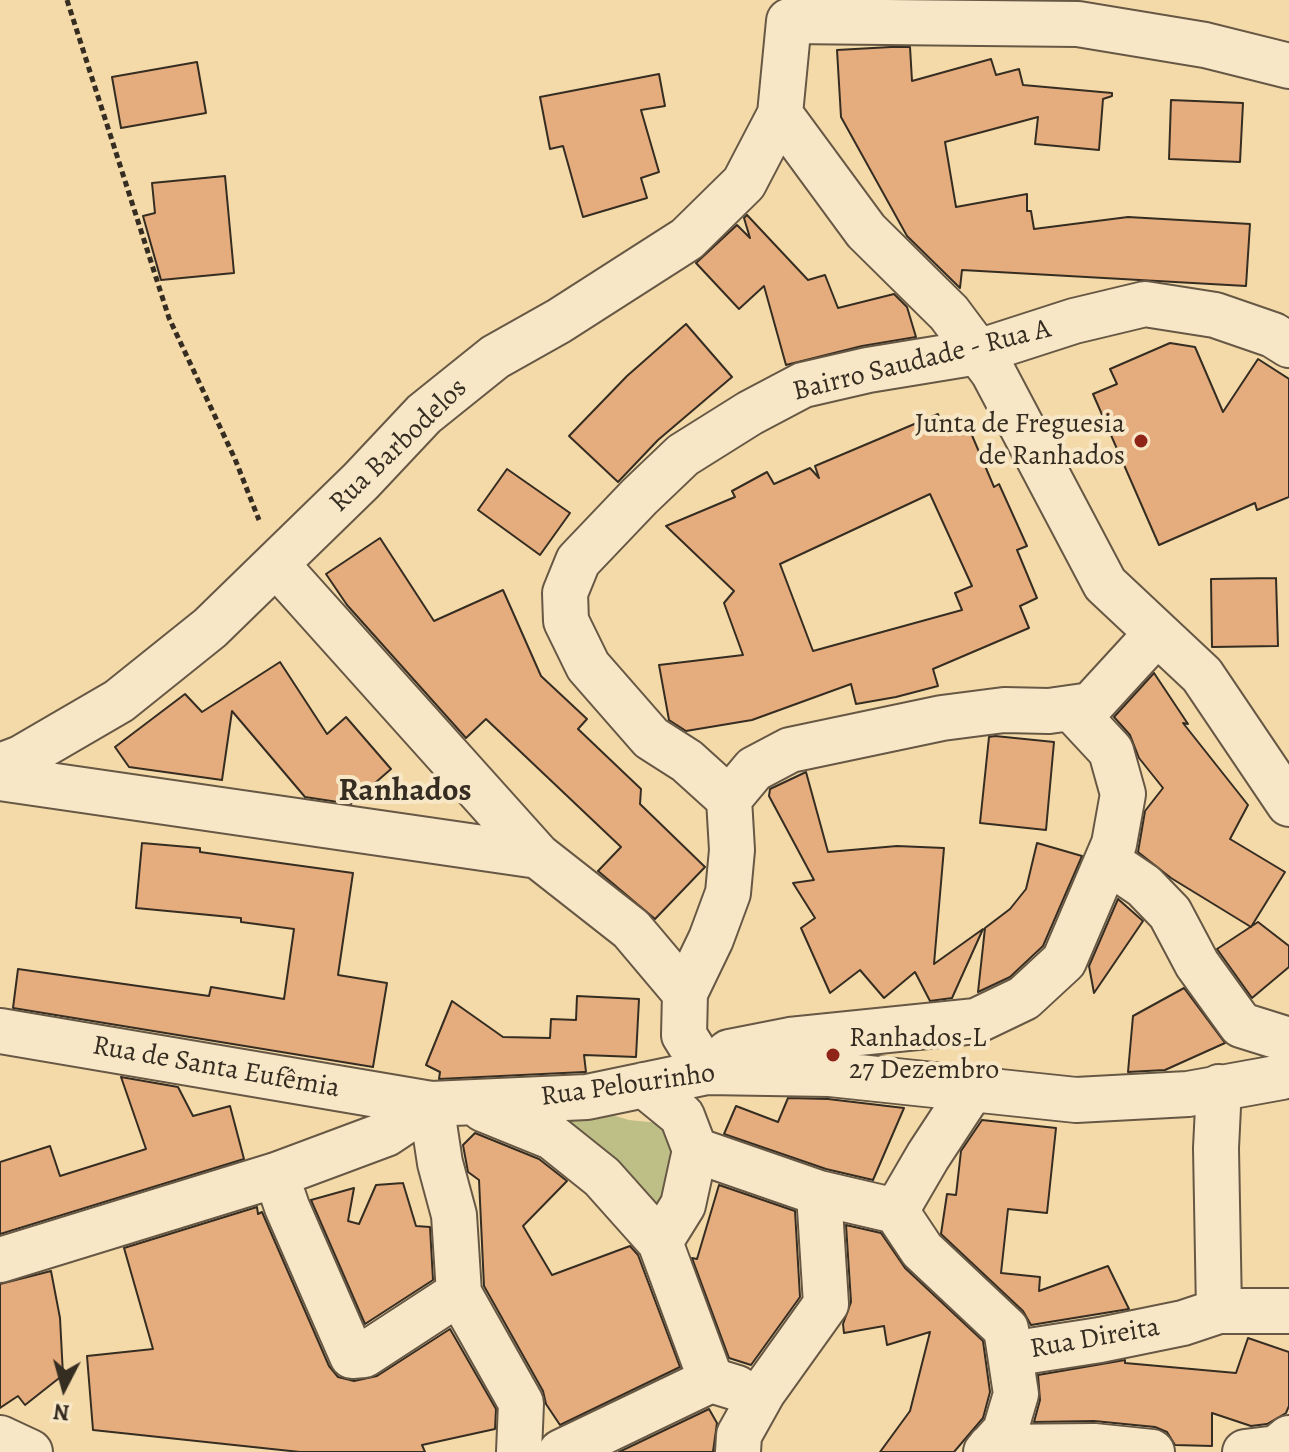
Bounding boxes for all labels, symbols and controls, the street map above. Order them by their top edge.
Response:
street label: Bairro Saudade - Rua A [790,313,1054,409]
street label: Rua Barbodelos [323,372,475,520]
place label: Junta de Freguesia de Ranhados [915,408,1125,474]
marker: Junta de Freguesia de Ranhados [1132,432,1150,450]
district label: Ranhados [338,773,472,811]
place label: Ranhados-L 27 Dezembro [849,1022,999,1088]
street label: Rua de Santa Eufêmia [90,1030,342,1106]
marker: Ranhados-L 27 Dezembro [824,1046,842,1064]
street label: Rua Pelourinho [539,1057,717,1115]
street label: Rua Direita [1028,1311,1162,1367]
north arrow [24,1348,104,1428]
text: N [52,1396,71,1428]

